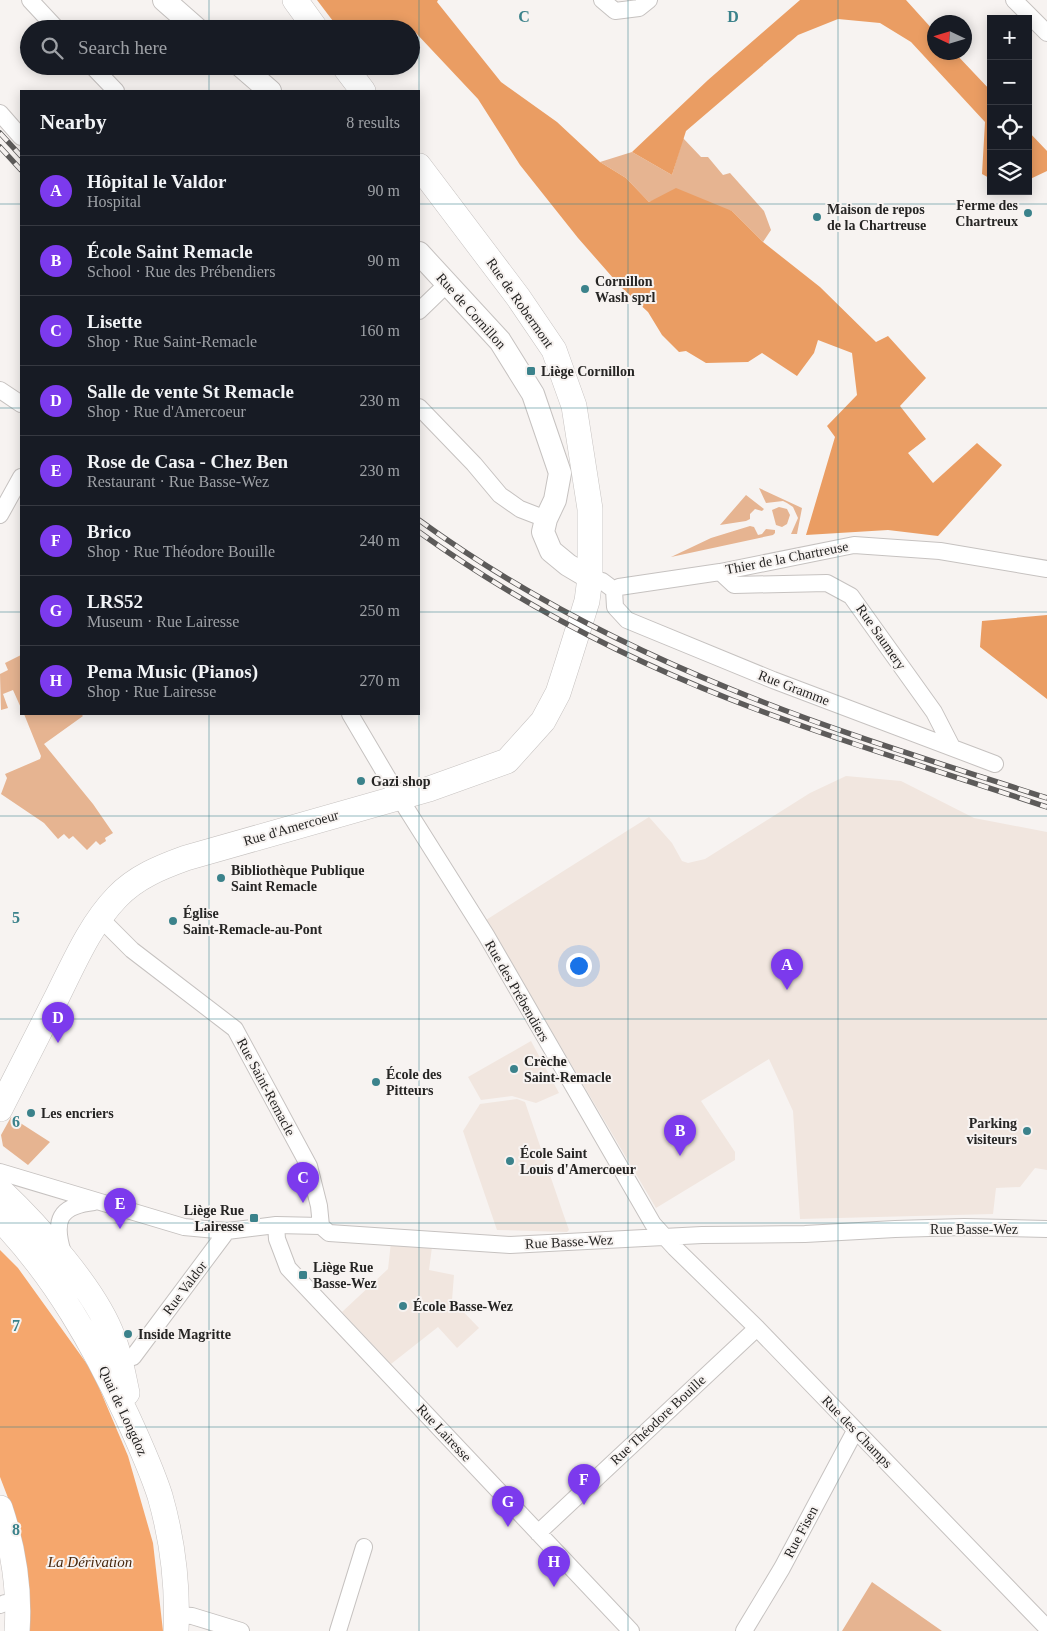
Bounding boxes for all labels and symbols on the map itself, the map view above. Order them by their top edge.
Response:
text: C [518,8,530,25]
text: D [727,8,739,25]
north arrow [927,15,972,60]
place label: Ferme des Chartreux [955,198,1019,229]
place label: Maison de repos de la Chartreuse [827,202,926,233]
marker: Ferme des Chartreux [1022,207,1034,219]
marker: Maison de repos de la Chartreuse [811,211,823,223]
street label: Rue de Robermont [484,255,557,351]
street label: Rue de Cornillon [433,270,509,352]
place label: Cornillon Wash sprl [595,274,655,305]
marker: Cornillon Wash sprl [579,283,591,295]
place label: Liège Cornillon [541,364,635,379]
marker: Liège Cornillon [525,365,537,377]
street label: Thier de la Chartreuse [724,539,850,577]
street label: Rue Saumery [853,602,909,672]
street label: Rue Gramme [756,668,832,708]
place label: Gazi shop [371,774,431,789]
marker: Gazi shop [355,775,367,787]
street label: Rue d'Amercoeur [242,807,341,849]
place label: Bibliothèque Publique Saint Remacle [231,863,364,894]
marker: Bibliothèque Publique Saint Remacle [215,872,227,884]
place label: Église Saint-Remacle-au-Pont [183,905,323,937]
text: 5 [12,909,20,926]
marker: Église Saint-Remacle-au-Pont [167,915,179,927]
street label: Rue des Prébendiers [482,938,552,1044]
pin: A [771,949,803,990]
your location [566,953,592,979]
pin: D [42,1002,74,1043]
street label: Rue Saint-Remacle [234,1036,298,1138]
place label: Crèche Saint-Remacle [524,1054,611,1085]
marker: Crèche Saint-Remacle [508,1063,520,1075]
place label: École des Pitteurs [386,1066,442,1098]
marker: École des Pitteurs [370,1076,382,1088]
place label: Les encriers [41,1106,114,1121]
marker: Les encriers [25,1107,37,1119]
text: 6 [12,1113,20,1130]
pin: B [664,1115,696,1156]
place label: Parking visiteurs [966,1116,1018,1147]
marker: Parking visiteurs [1021,1125,1033,1137]
place label: École Saint Louis d'Amercoeur [520,1145,636,1177]
marker: École Saint Louis d'Amercoeur [504,1155,516,1167]
pin: C [287,1162,319,1203]
pin: E [104,1188,136,1229]
place label: Liège Rue Lairesse [184,1203,244,1234]
marker: Liège Rue Lairesse [248,1212,260,1224]
street label: Rue Basse-Wez [930,1222,1018,1237]
street label: Rue Basse-Wez [525,1232,613,1252]
street label: Rue Valdor [160,1258,210,1318]
place label: Liège Rue Basse-Wez [313,1260,377,1291]
marker: Liège Rue Basse-Wez [297,1269,309,1281]
place label: École Basse-Wez [413,1298,513,1314]
marker: École Basse-Wez [397,1300,409,1312]
text: 7 [12,1317,20,1334]
place label: Inside Magritte [138,1327,231,1342]
marker: Inside Magritte [122,1328,134,1340]
street label: Quai de Longdoz [96,1364,150,1458]
street label: Rue Théodore Bouille [607,1372,709,1468]
street label: Rue des Champs [819,1393,895,1471]
street label: Rue Lairesse [414,1401,474,1465]
pin: F [568,1464,600,1505]
pin: G [492,1486,524,1527]
street label: Rue Fisen [781,1504,821,1560]
text: 8 [12,1521,20,1538]
pin: H [538,1546,570,1587]
water label: La Dérivation [47,1554,132,1570]

